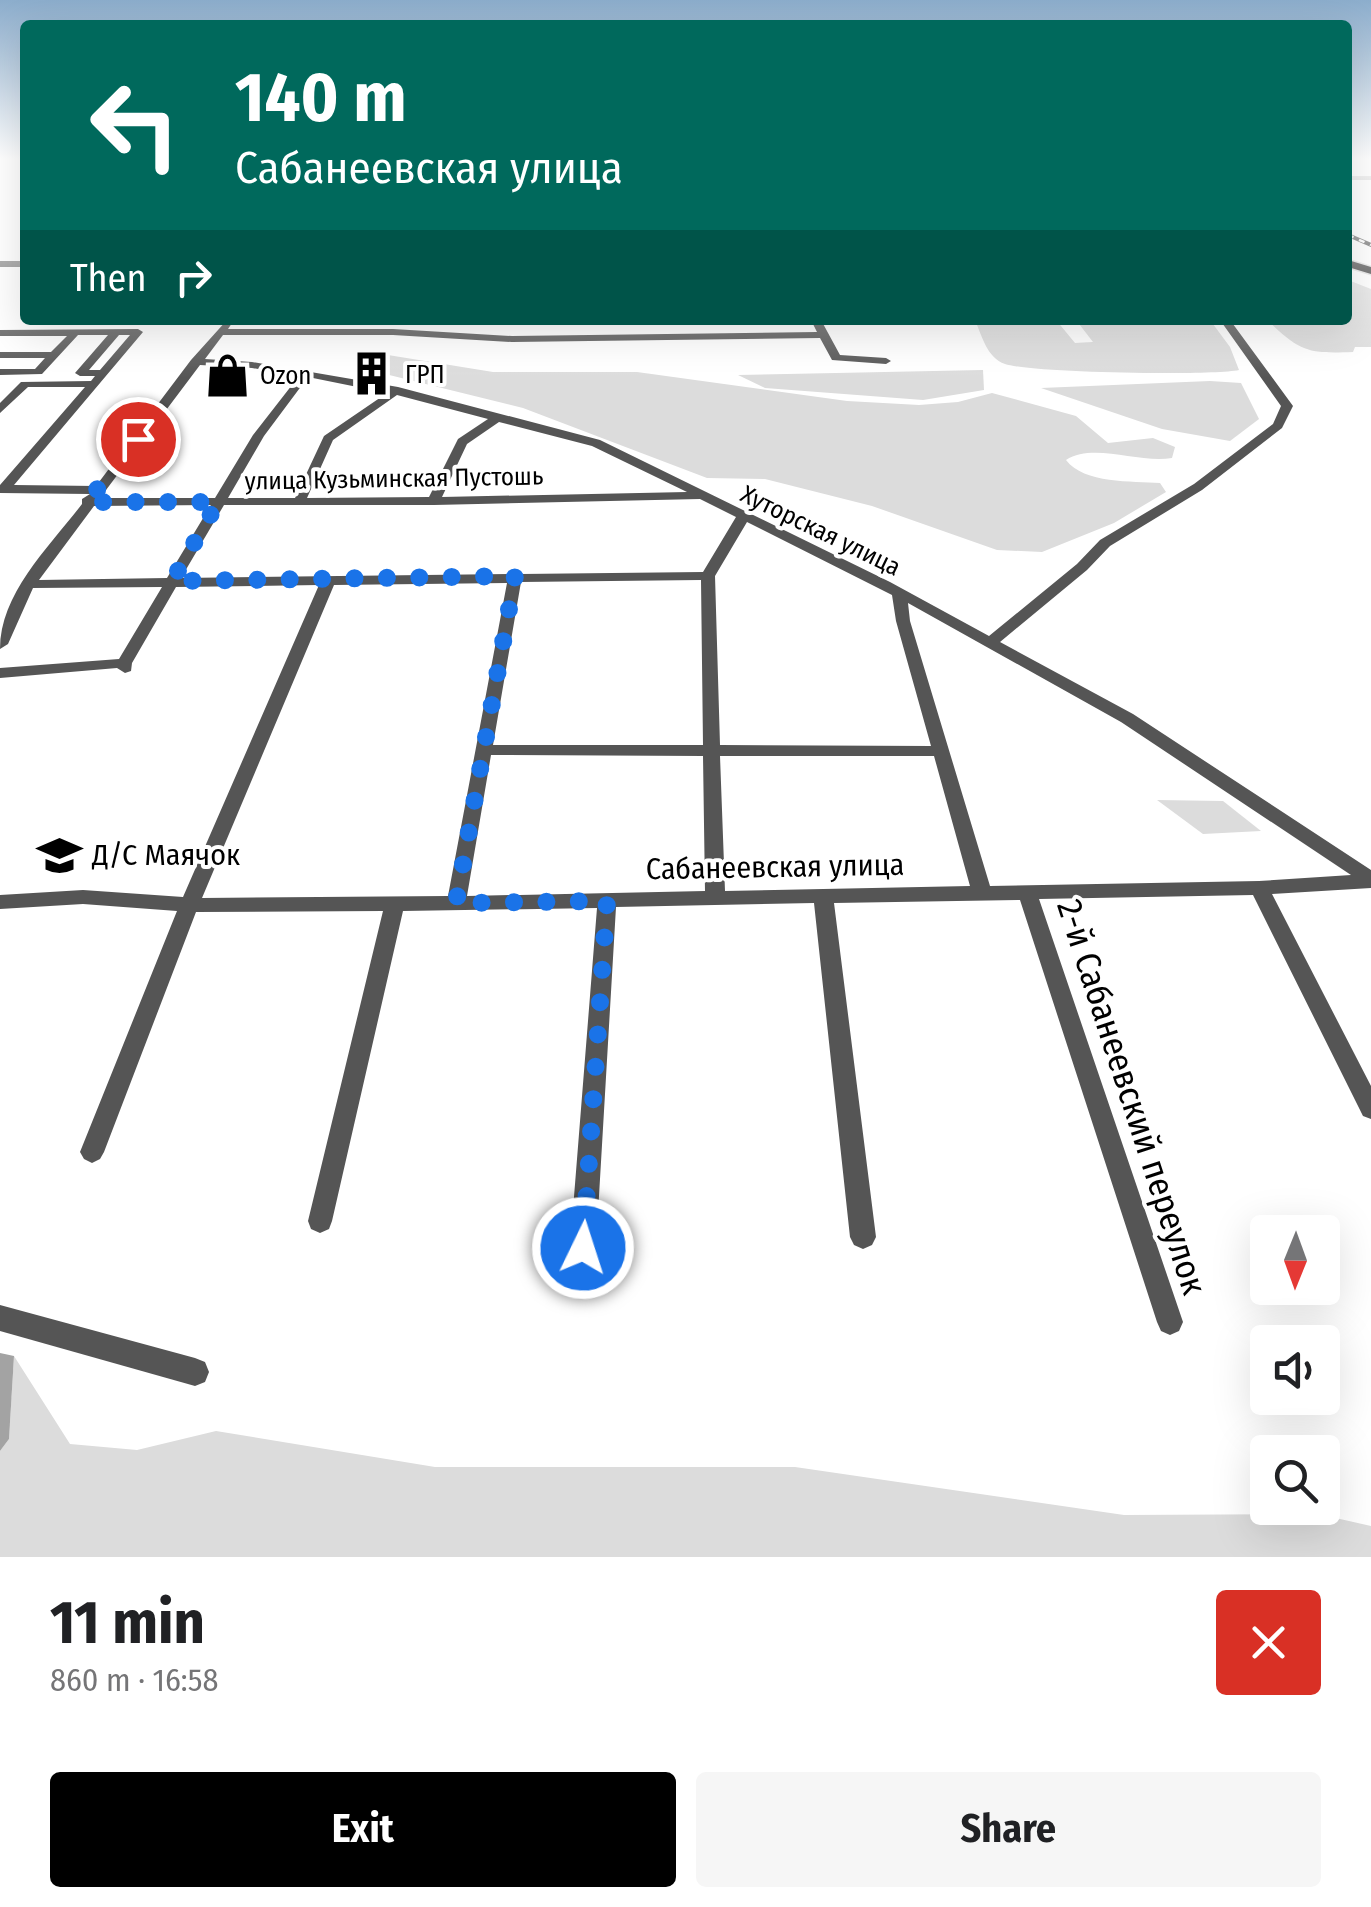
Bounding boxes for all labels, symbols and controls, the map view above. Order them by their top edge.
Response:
text: 140 m [235,56,407,140]
icon: left [70,60,200,190]
text: Сабанеевская улица [235,141,623,195]
icon: right [166,250,221,305]
text: Then [70,255,146,301]
building icon: ГРП [348,350,396,398]
shop icon: Ozon [203,351,251,399]
place label: ГРП [405,360,445,390]
place label: Ozon [260,361,311,391]
pin [96,397,181,482]
icon: arrive [111,412,166,467]
street label: улица Кузьминская Пустошь [244,461,544,497]
street label: Хуторская улица [736,479,905,583]
school or university icon: Д/С Маячок [35,831,83,879]
place label: Д/С Маячок [91,837,240,873]
street label: Сабанеевская улица [645,847,905,887]
street label: 2-й Сабанеевский переулок [1048,894,1216,1300]
position arrow [531,1196,635,1300]
north arrow [1250,1215,1340,1305]
map controls [1250,1215,1340,1525]
button: sound [1250,1325,1340,1415]
button: search [1250,1435,1340,1525]
text: 11 min [50,1587,205,1659]
button: close [1216,1590,1321,1695]
text: 860 m · 16:58 [50,1661,218,1699]
button: Exit [50,1772,676,1887]
button: Share [696,1772,1321,1887]

